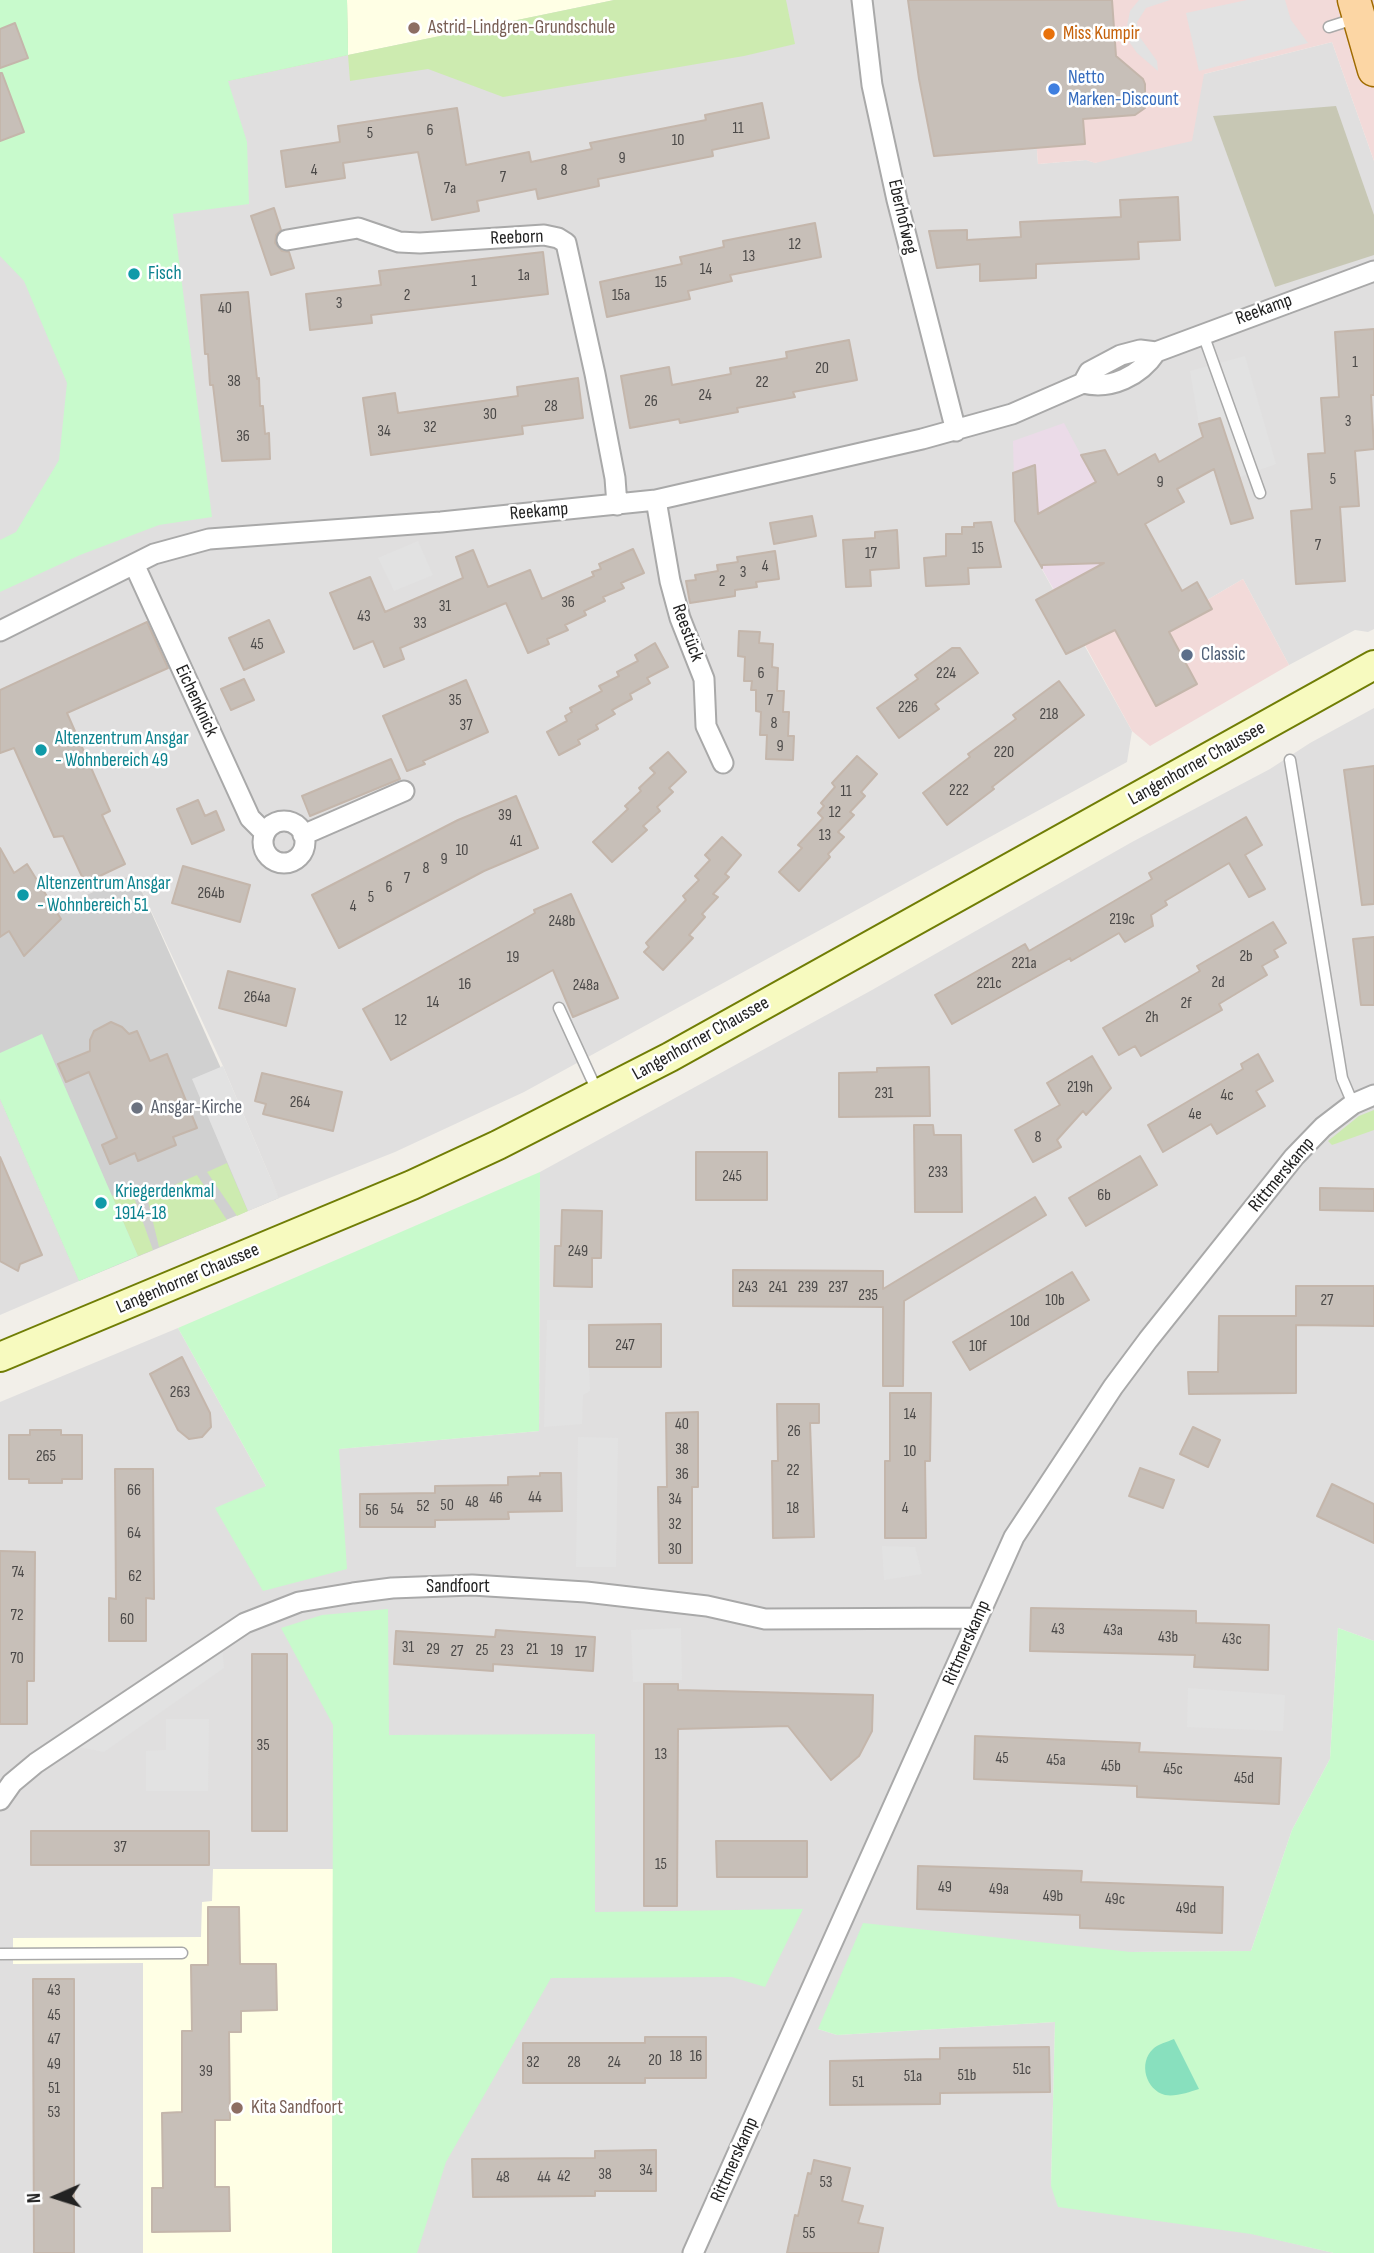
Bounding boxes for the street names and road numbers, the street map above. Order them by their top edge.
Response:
street label: Eberhofweg [882,177,922,257]
street label: Reeborn [490,226,544,250]
street label: Reekamp [1233,289,1295,331]
street label: Reekamp [509,498,569,526]
street label: Reestück [666,601,708,665]
street label: Eichenknick [169,661,223,741]
street label: Langenhorner Chaussee [1125,717,1269,811]
street label: Langenhorner Chaussee [629,992,773,1086]
street label: Rittmerskamp [1244,1133,1320,1217]
street label: Langenhorner Chaussee [113,1239,263,1319]
street label: Sandfoort [426,1576,490,1598]
street label: Rittmerskamp [938,1597,996,1689]
street label: Rittmerskamp [706,2114,764,2206]

